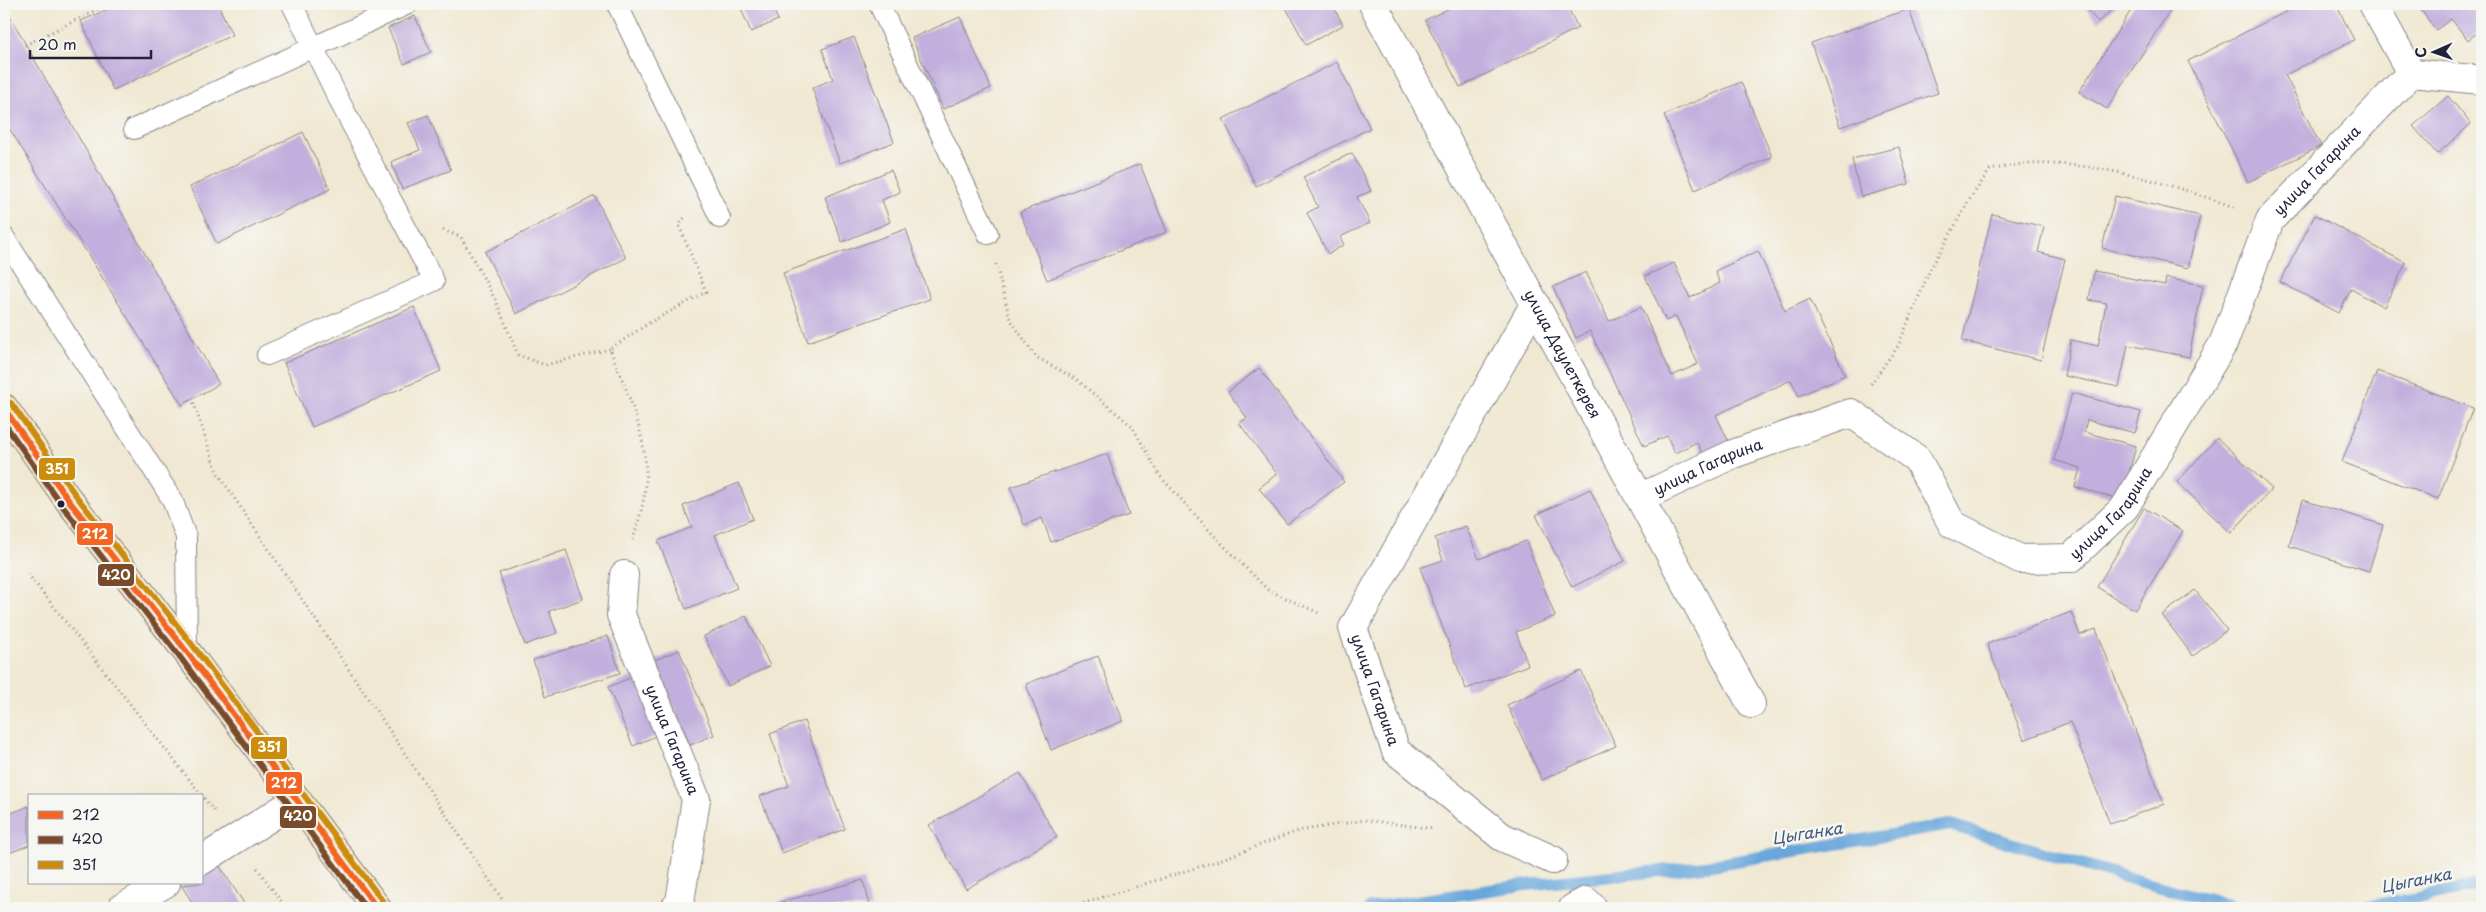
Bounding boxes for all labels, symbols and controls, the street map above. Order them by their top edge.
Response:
scale bar [30,28,151,60]
north arrow [2408,28,2458,78]
text: 20 m [38,32,77,55]
text: С [2410,47,2431,58]
street label: улица Гагарина [2267,119,2365,220]
street label: улица Даулеткерея [1519,285,1608,422]
street label: улица Гагарина [1649,431,1766,500]
line badge: 351 [38,457,76,481]
text: 351 [45,458,69,479]
street label: улица Гагарина [2063,461,2157,564]
unlabelled marker [56,499,66,509]
line badge: 212 [76,522,114,546]
text: 212 [82,523,108,544]
line badge: 420 [97,563,135,587]
text: 420 [101,564,131,585]
street label: улица Гагарина [1346,630,1406,749]
street label: улица Гагарина [641,681,706,798]
line badge: 351 [250,736,288,760]
text: 351 [257,736,281,757]
line badge: 212 [265,771,303,795]
text: 212 [271,772,297,793]
legend [28,794,202,884]
text: 212 [72,802,100,825]
line badge: 420 [279,805,317,829]
text: 420 [283,805,313,826]
water label: Цыганка [1770,814,1845,849]
text: 420 [72,826,103,849]
text: 351 [72,852,97,875]
water label: Цыганка [2379,860,2454,898]

